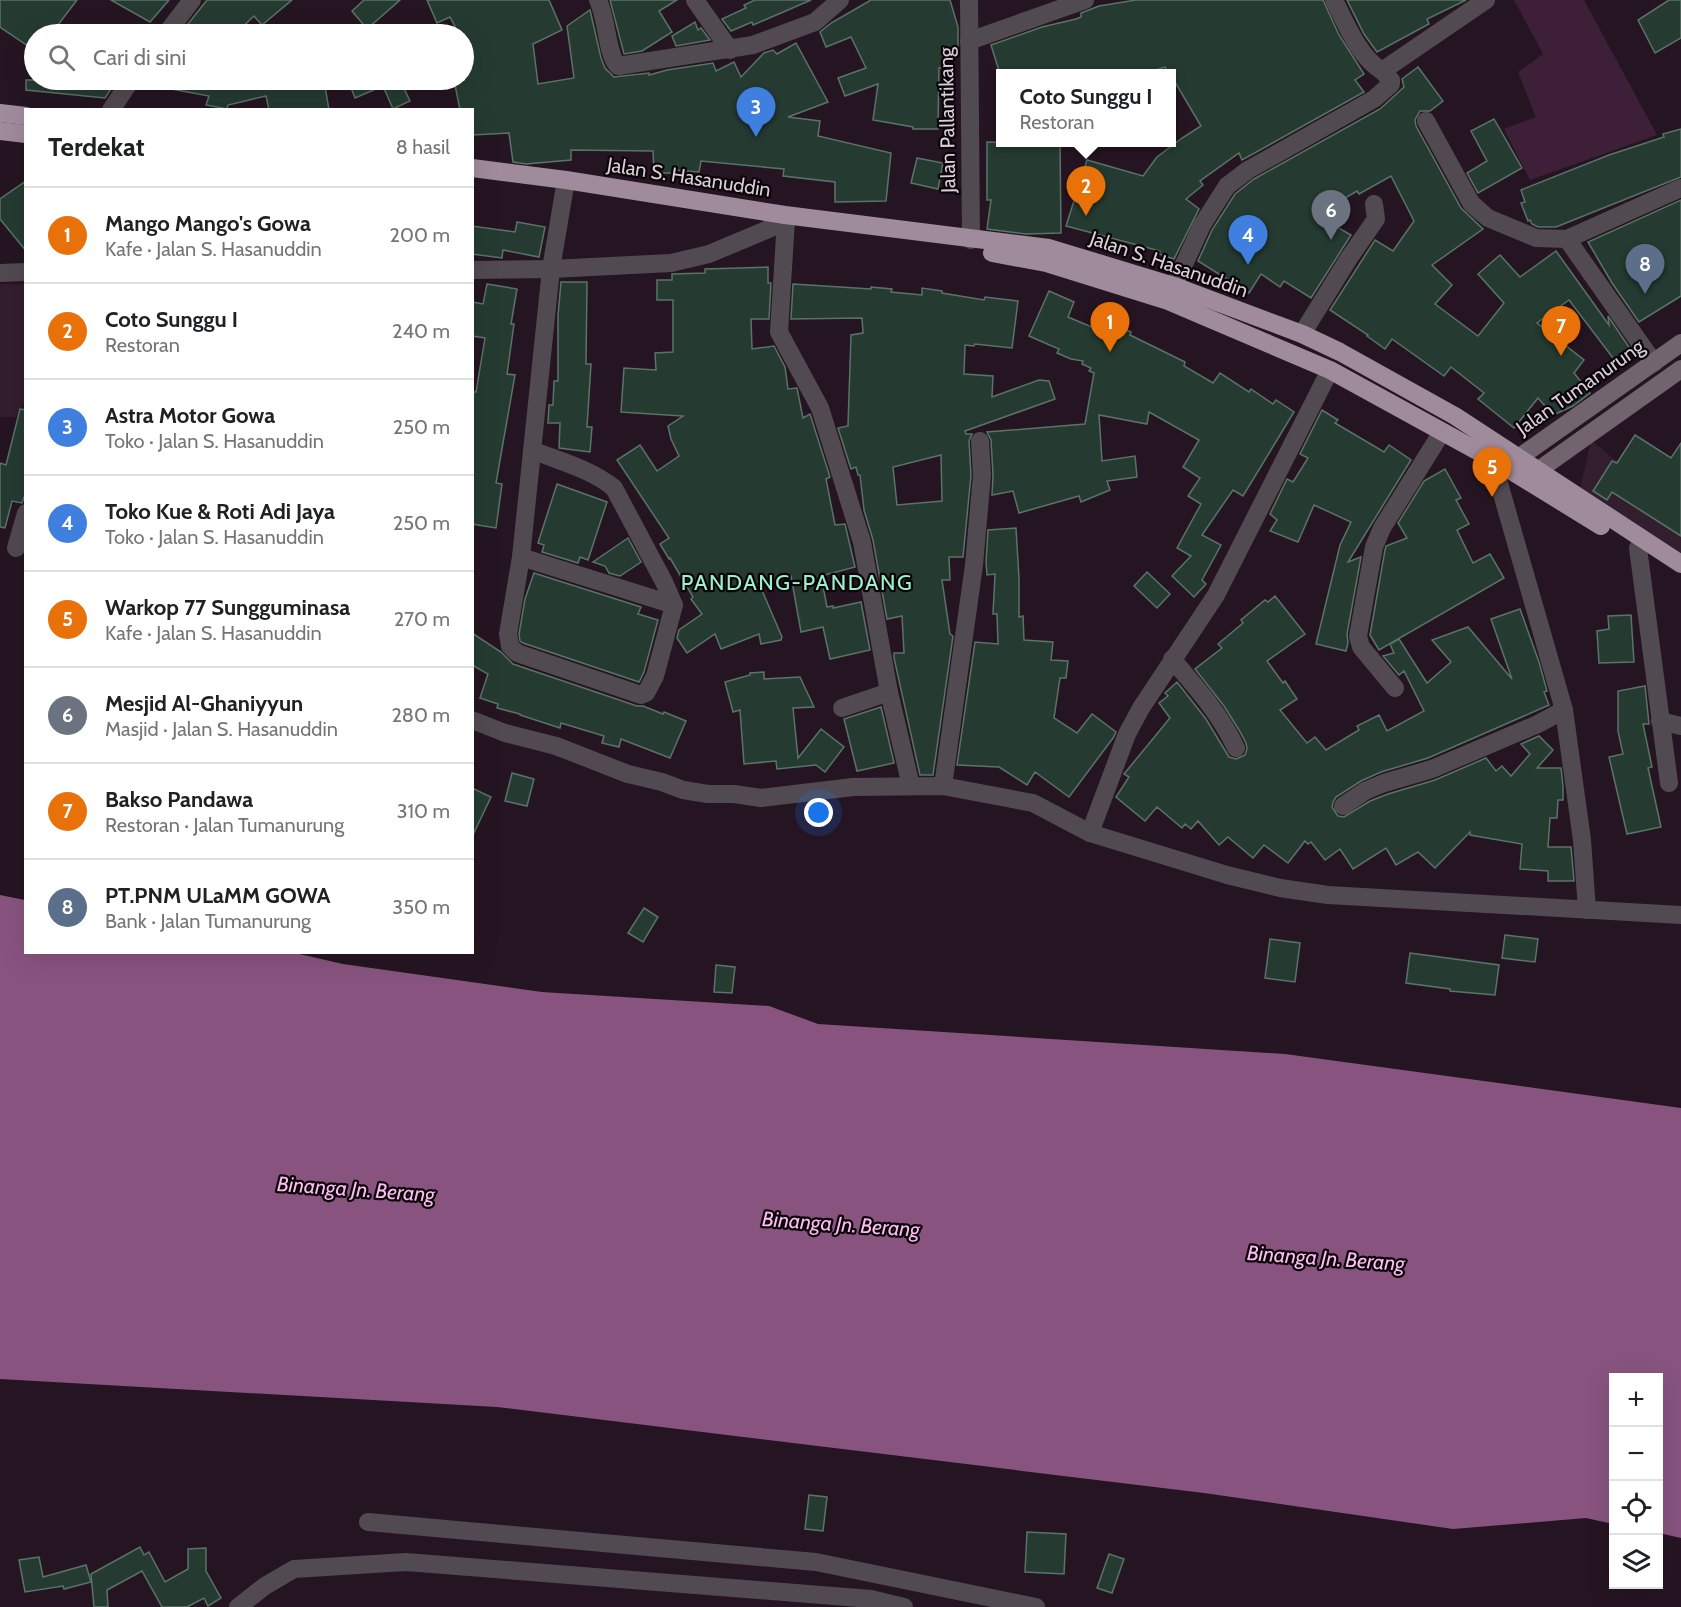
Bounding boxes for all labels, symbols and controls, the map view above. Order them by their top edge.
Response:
search box [24,24,474,90]
icon: search [45,41,78,74]
text: Cari di sini [93,44,186,71]
street label: Jalan Pallantikang [934,46,960,194]
popup [996,69,1176,147]
text: Coto Sunggu I [1020,83,1152,110]
pin: 3 [736,88,776,137]
text: Restoran [1020,110,1094,134]
text: Terdekat [48,131,145,163]
text: 8 hasil [396,135,450,159]
street label: Jalan S. Hasanuddin [604,152,773,202]
pin: 2 [1066,166,1106,216]
pin: 6 [1312,190,1350,240]
text: Mango Mango's Gowa [105,210,311,237]
pin: 4 [1228,216,1268,265]
text: 1 [64,223,71,247]
text: 200 m [390,223,450,247]
street label: Jalan S. Hasanuddin [1086,225,1251,302]
text: Kafe · Jalan S. Hasanuddin [105,237,322,261]
pin: 8 [1626,244,1664,294]
pin: 1 [1090,302,1130,352]
text: Coto Sunggu I [105,306,238,333]
pin: 7 [1542,306,1580,356]
text: 2 [62,319,73,343]
text: 240 m [392,319,450,343]
text: Restoran [105,333,180,357]
street label: Jalan Tumanurung [1511,333,1649,441]
text: Astra Motor Gowa [105,402,275,429]
text: 3 [62,415,73,439]
text: 250 m [393,415,450,439]
text: Toko · Jalan S. Hasanuddin [105,429,324,453]
pin: 5 [1472,448,1512,497]
text: Toko Kue & Roti Adi Jaya [105,498,335,525]
text: 4 [61,511,74,535]
text: 250 m [393,511,450,535]
text: Toko · Jalan S. Hasanuddin [105,525,324,549]
district label: PANDANG-PANDANG [681,569,913,596]
text: Warkop 77 Sungguminasa [105,594,350,621]
text: 5 [62,607,73,631]
text: 270 m [394,607,450,631]
text: Kafe · Jalan S. Hasanuddin [105,621,322,645]
text: Mesjid Al-Ghaniyyun [105,690,303,717]
text: 6 [62,703,73,727]
text: 280 m [391,703,450,727]
text: Masjid · Jalan S. Hasanuddin [105,717,338,741]
text: Bakso Pandawa [105,786,253,813]
your location [804,798,833,827]
text: 7 [62,799,73,823]
text: 310 m [397,799,450,823]
text: Restoran · Jalan Tumanurung [105,813,344,837]
text: PT.PNM ULaMM GOWA [105,882,331,909]
text: 8 [61,895,74,919]
text: 350 m [392,895,450,919]
text: Bank · Jalan Tumanurung [105,909,311,933]
water label: Binanga Jn. Berang [276,1171,437,1207]
water label: Binanga Jn. Berang [761,1206,922,1242]
water label: Binanga Jn. Berang [1246,1240,1407,1276]
map controls [1609,1373,1663,1589]
button: + [1609,1373,1663,1427]
button: − [1609,1427,1663,1481]
button: locate [1609,1481,1663,1535]
button: layers [1609,1535,1663,1589]

